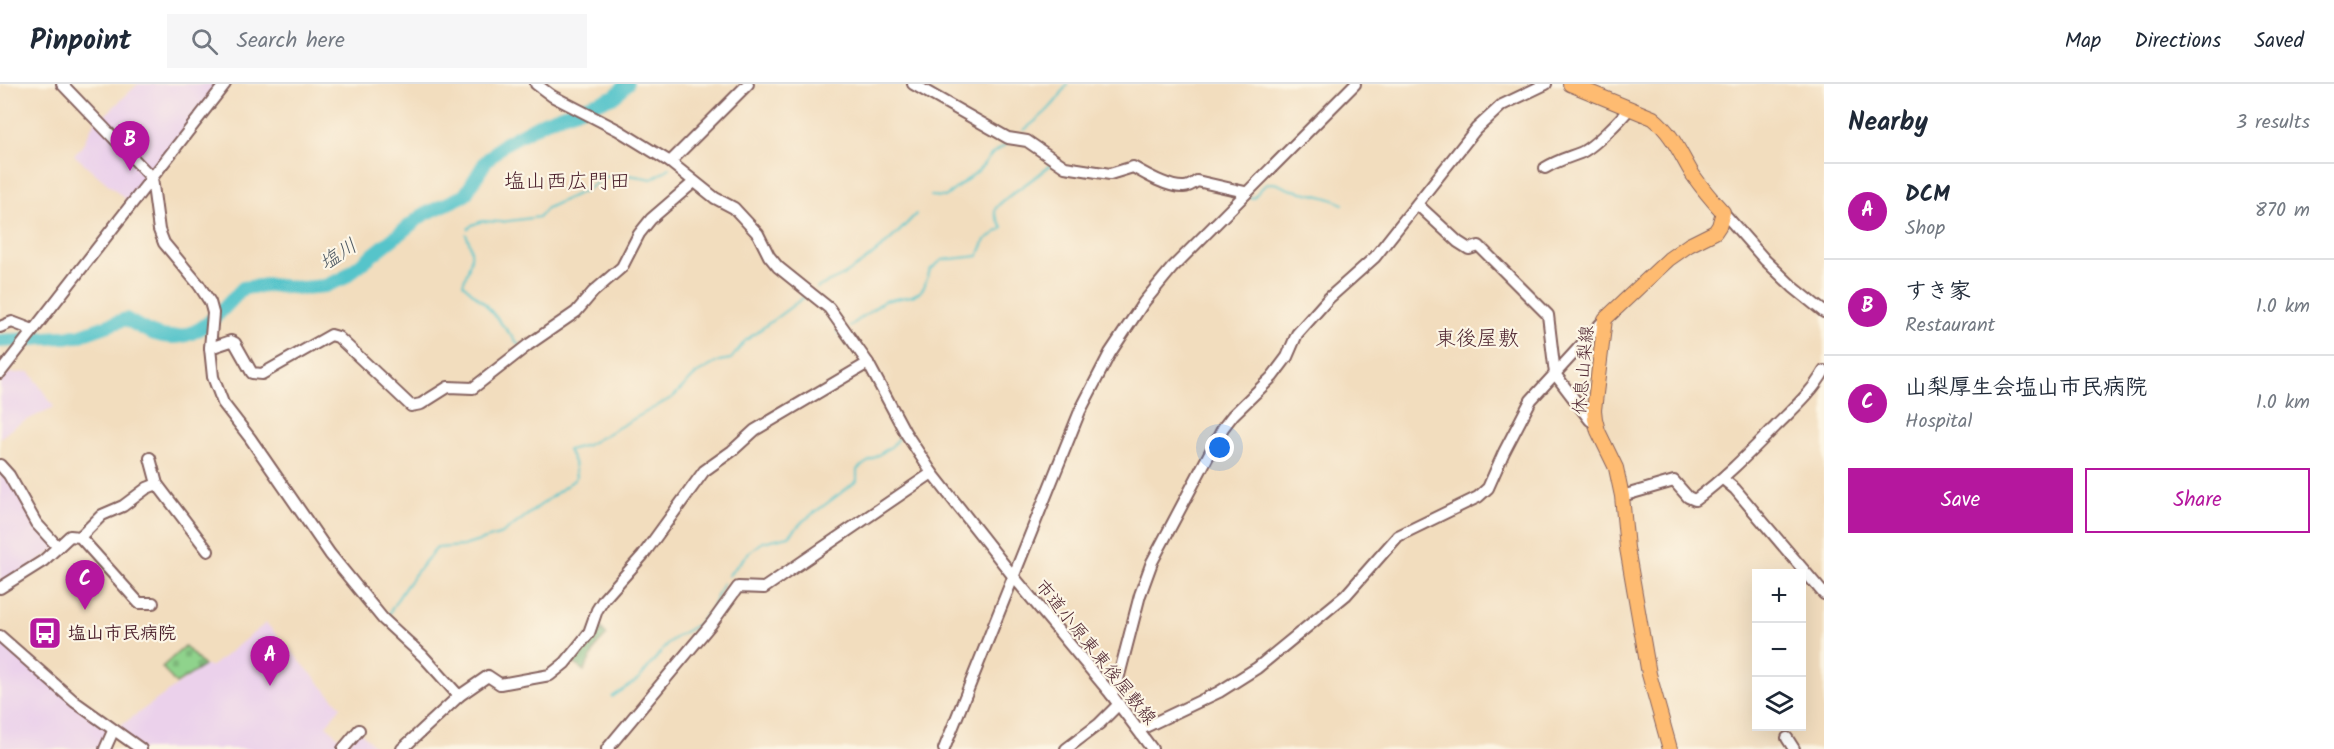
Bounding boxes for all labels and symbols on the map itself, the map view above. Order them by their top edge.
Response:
pin: B [110,122,150,171]
district label: 塩山西広門田 [504,166,630,199]
water label: 塩川 [314,231,365,280]
district label: 東後屋敷 [1435,323,1519,356]
street label: 休息山梨線 [1566,324,1603,416]
your location [1205,433,1234,462]
pin: C [66,560,104,610]
street label: 市道小原東東後屋敷線 [1027,574,1163,732]
bus stop icon: 塩山市民病院 [27,615,63,651]
place label: 塩山市民病院 [68,620,176,649]
pin: A [250,636,290,686]

